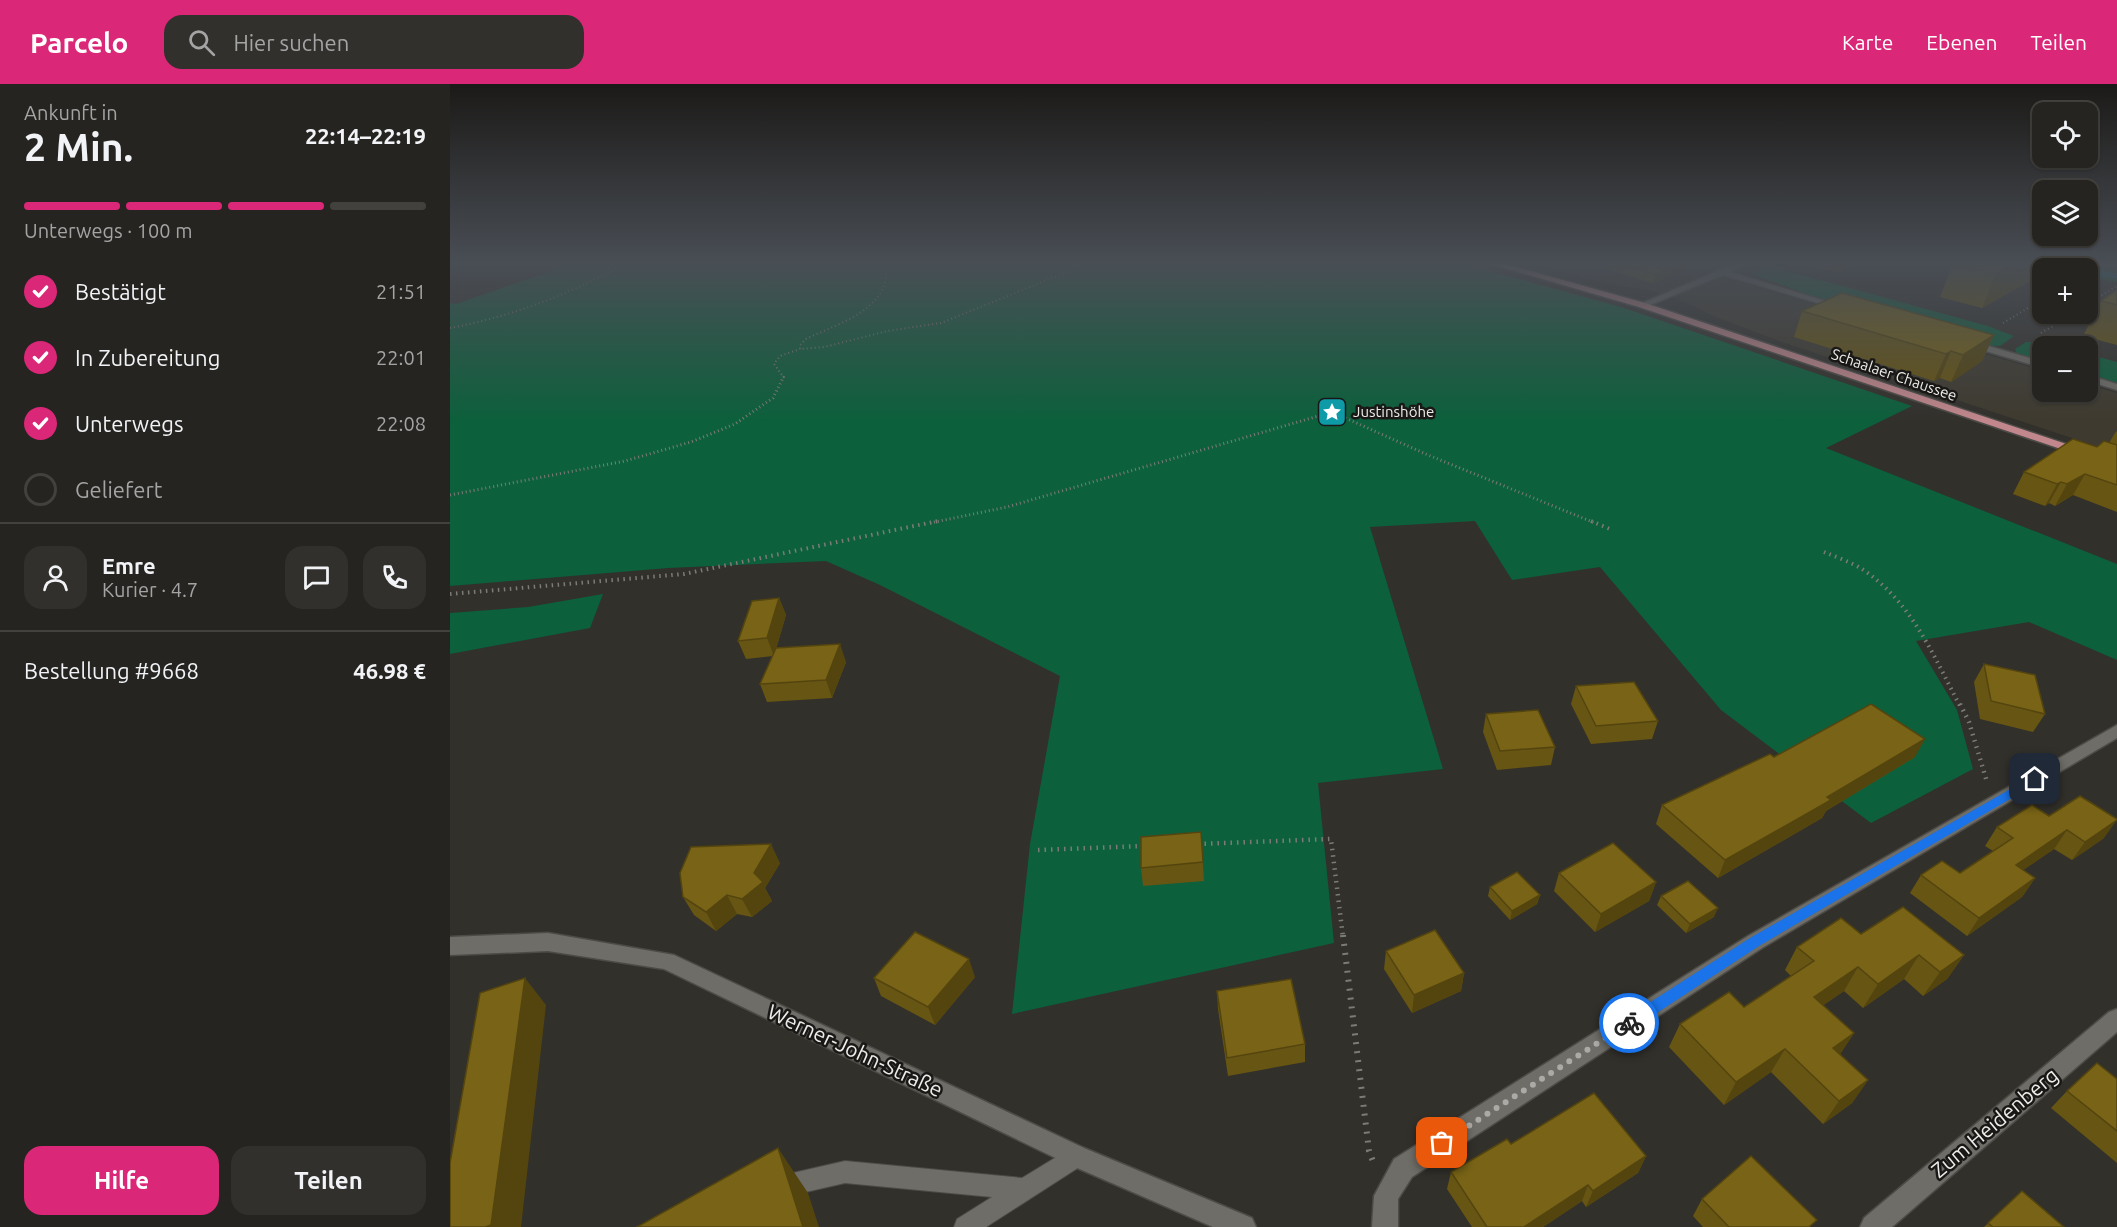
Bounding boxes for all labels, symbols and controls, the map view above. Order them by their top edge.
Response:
search box [164,15,584,69]
icon: search [185,26,218,59]
text: Parcelo [30,27,128,58]
text: Hier suchen [233,30,349,55]
text: Karte [1842,30,1893,54]
text: Ebenen [1926,30,1998,54]
text: Teilen [2031,30,2087,54]
text: Ankunft in [24,101,118,124]
map controls [2032,102,2098,402]
button: locate [2032,102,2098,168]
text: 22:14–22:19 [305,123,426,148]
text: 2 Min. [24,125,133,168]
button: layers [2032,180,2098,246]
text: Unterwegs · 100 m [24,219,192,242]
button: + [2032,258,2098,324]
icon: check [24,275,57,308]
text: Bestätigt [75,279,166,304]
text: 21:51 [376,280,426,303]
button: − [2032,336,2098,402]
icon: check [24,341,57,374]
text: In Zubereitung [75,345,220,370]
street label: Schaalaer Chaussee [1829,345,1959,404]
text: 22:01 [376,346,426,369]
place icon: Justinshöhe [1316,396,1348,428]
place label: Justinshöhe [1353,403,1434,420]
icon: check [24,407,57,440]
text: Unterwegs [75,411,184,436]
text: 22:08 [376,412,426,435]
text: Geliefert [75,477,162,502]
button: person [24,546,87,609]
button: chat [285,546,348,609]
button: phone [363,546,426,609]
text: Emre [102,553,156,578]
text: Kurier · 4.7 [102,578,198,601]
text: Bestellung #9668 [24,658,199,683]
text: 46.98 € [353,658,426,683]
pin [2009,753,2060,804]
icon: home [2018,762,2051,795]
courier [1599,993,1659,1053]
street label: Werner-John-Straße [764,999,947,1101]
icon: bike [1613,1007,1646,1040]
street label: Zum Heidenberg [1926,1062,2062,1182]
pin [1416,1117,1467,1168]
icon: bag [1425,1126,1458,1159]
button: Hilfe [24,1146,219,1215]
button: Teilen [231,1146,426,1215]

